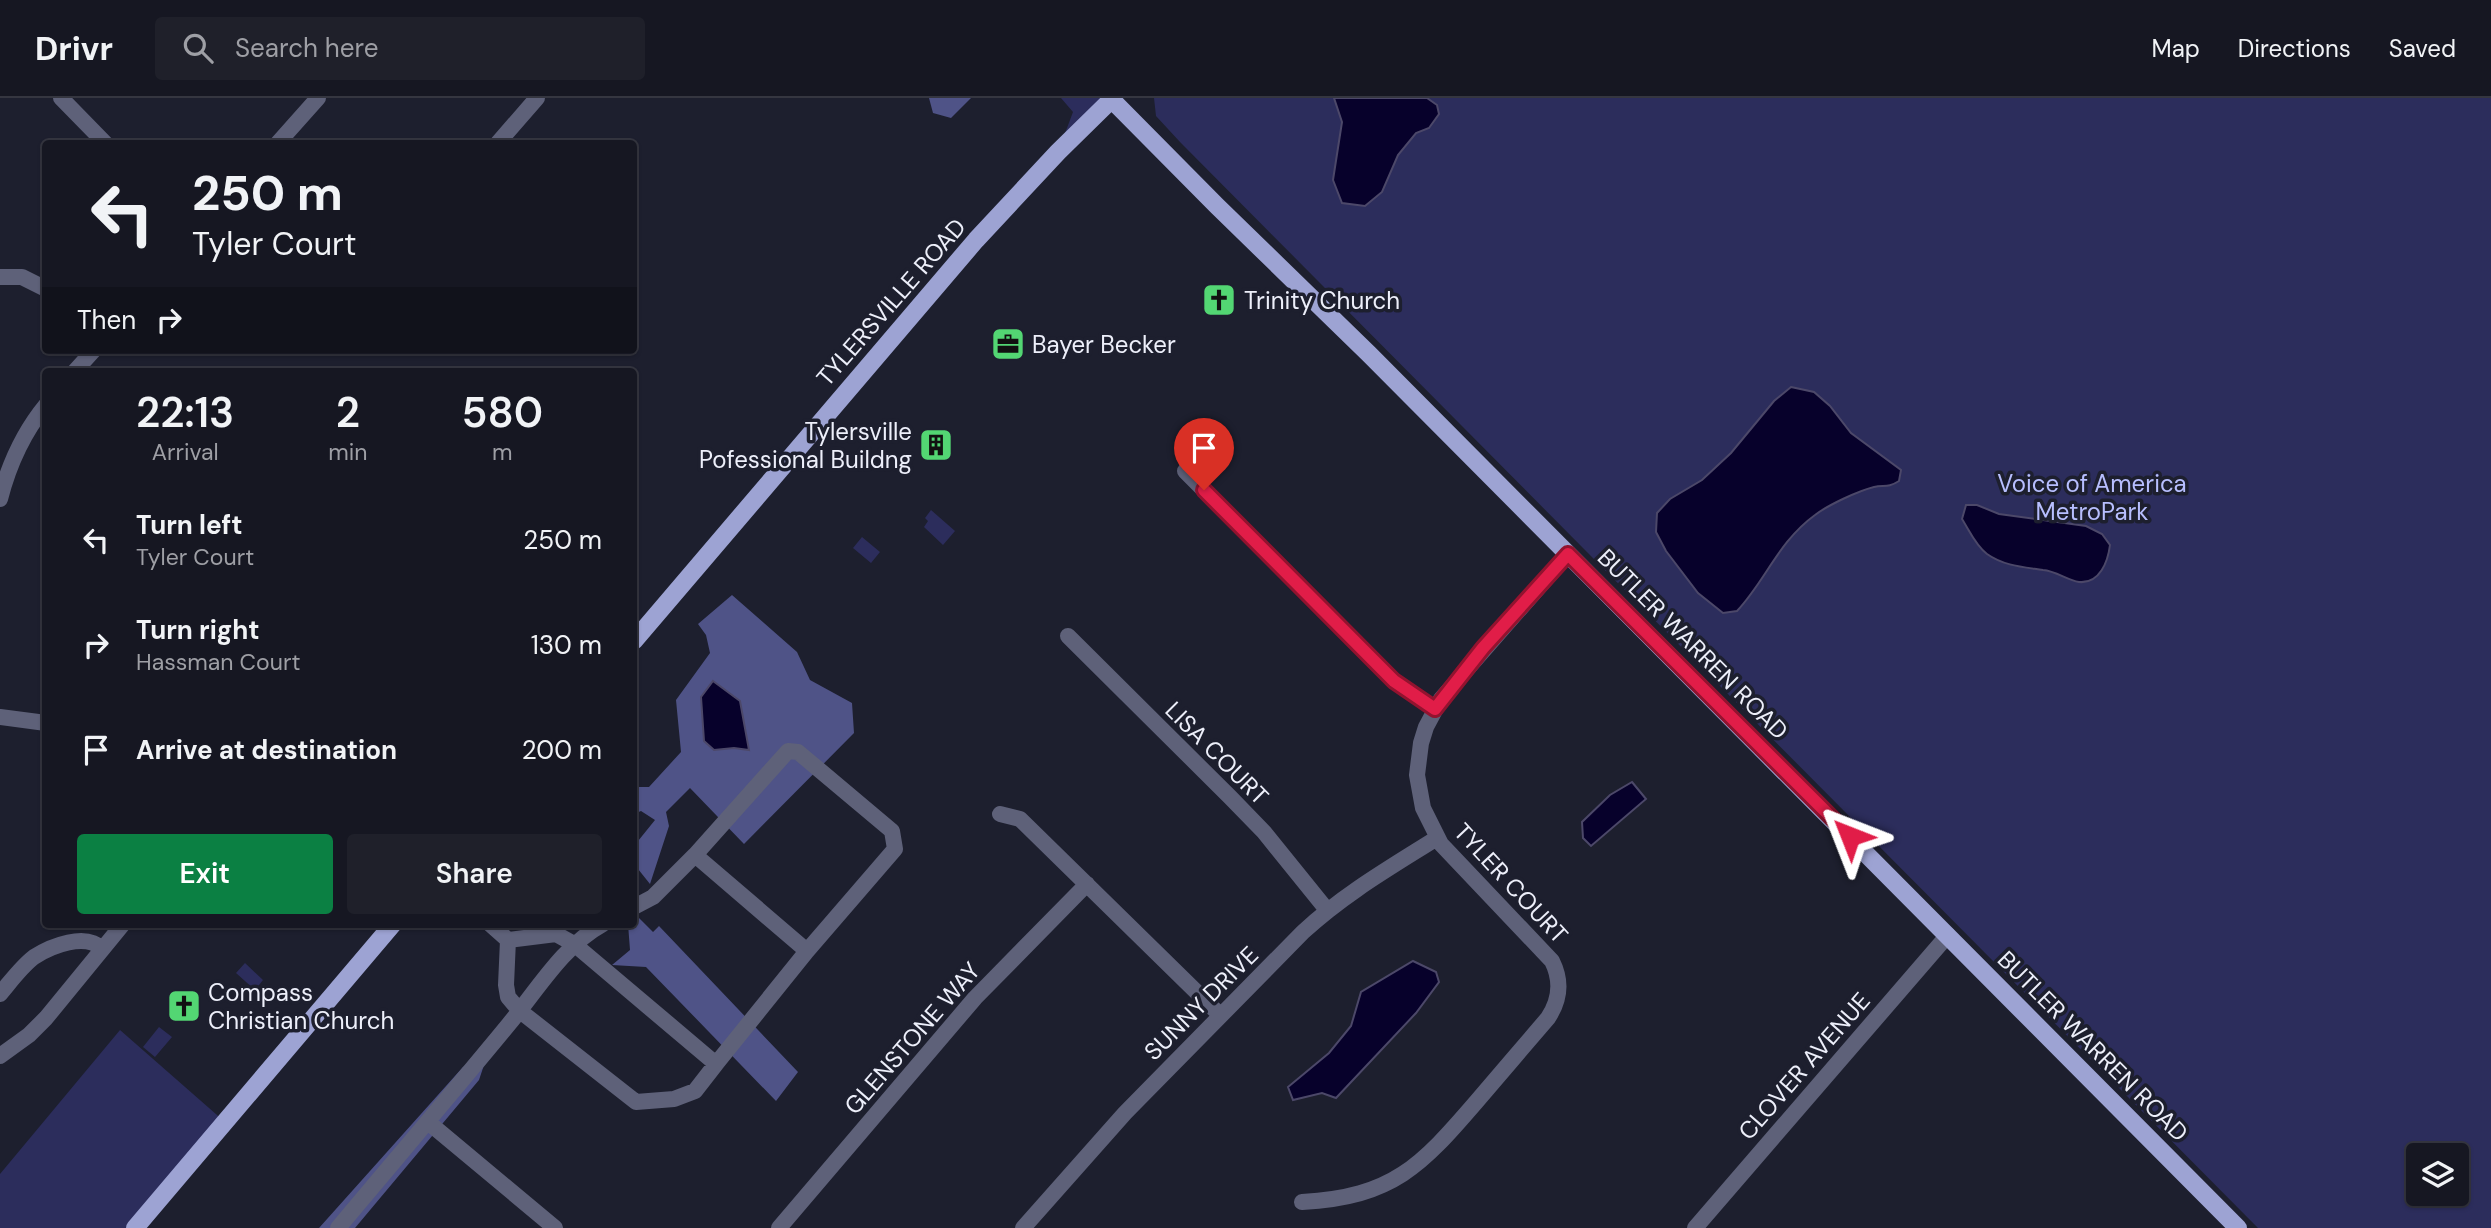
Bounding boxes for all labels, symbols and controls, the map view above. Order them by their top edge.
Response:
search box [155,17,645,80]
text: Drivr [35,27,113,70]
icon: search [179,29,217,67]
text: Search here [235,31,378,65]
text: Map [2152,33,2200,64]
text: Directions [2238,33,2351,64]
text: Saved [2389,33,2456,64]
text: 250 m [192,161,343,225]
icon: left [77,168,168,259]
street label: TYLERSVILLE ROAD [810,212,972,392]
text: Tyler Court [192,223,356,265]
church icon: Trinity Church [1200,281,1238,319]
place label: Trinity Church [1244,285,1400,316]
icon: right [150,301,188,339]
text: Then [77,303,136,337]
office icon: Bayer Becker [989,325,1027,363]
place label: Bayer Becker [1032,329,1176,360]
text: 22:13 [136,385,234,440]
text: 2 [336,385,360,440]
text: 580 [461,385,543,440]
place label: Tylersville Pofessional Buildng [699,416,912,475]
pin [1174,418,1234,490]
building icon: Tylersville Pofessional Buildng [917,426,955,464]
icon: arrive [1185,429,1223,467]
text: Arrival [152,437,219,467]
text: min [328,437,367,467]
text: m [492,437,512,467]
park label: Voice of America MetroPark [1997,468,2187,527]
text: Turn left [136,508,243,542]
icon: left [77,521,115,559]
text: 250 m [523,523,602,557]
text: Tyler Court [136,542,254,572]
street label: BUTLER WARREN ROAD [1591,542,1795,746]
text: Turn right [136,613,260,647]
icon: right [77,626,115,664]
text: 130 m [531,628,602,662]
text: Hassman Court [136,647,300,677]
street label: LISA COURT [1159,695,1275,811]
icon: arrive [77,731,115,769]
text: Arrive at destination [136,733,397,767]
text: 200 m [522,733,602,767]
position arrow [1813,799,1887,873]
street label: TYLER COURT [1447,816,1575,950]
button: Exit [77,834,333,914]
button: Share [347,834,602,914]
street label: SUNNY DRIVE [1137,939,1265,1067]
street label: BUTLER WARREN ROAD [1991,944,2195,1148]
street label: GLENSTONE WAY [837,955,987,1121]
place label: Compass Christian Church [208,977,394,1036]
street label: CLOVER AVENUE [1731,986,1877,1146]
church icon: Compass Christian Church [165,987,203,1025]
map controls [2406,1143,2469,1206]
button: layers [2406,1143,2469,1206]

